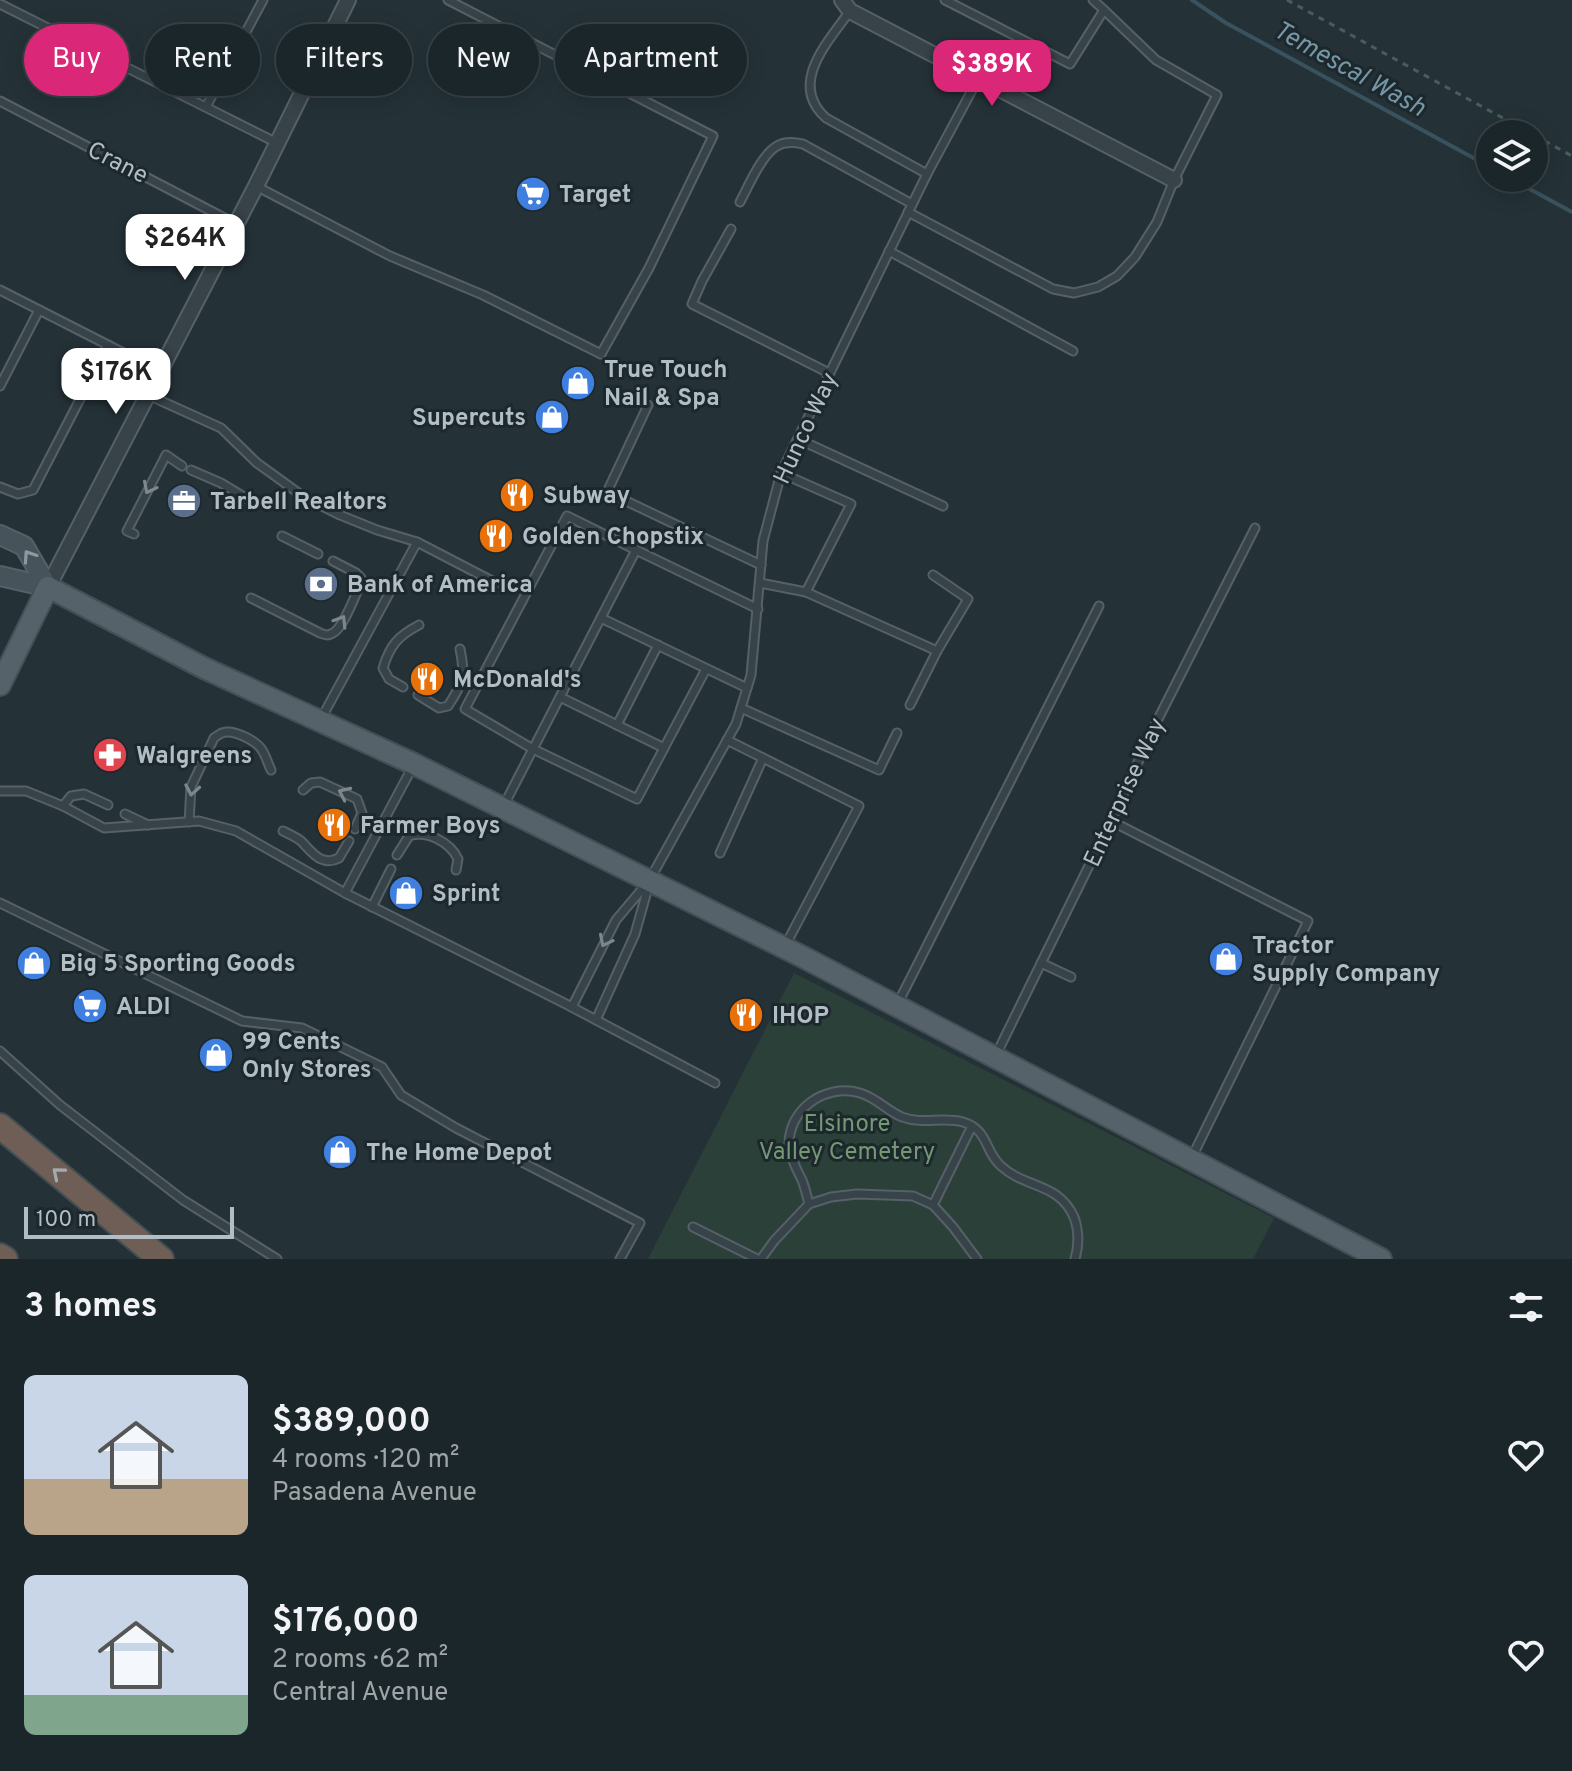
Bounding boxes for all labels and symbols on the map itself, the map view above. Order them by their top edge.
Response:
water label: Temescal Wash [1267,15,1431,126]
pin: $389K [936,40,1048,108]
street label: Crane [82,136,152,192]
supermarket icon: Target [514,175,552,213]
place label: Target [559,181,631,211]
pin: $264K [129,214,241,282]
pin: $176K [60,348,172,416]
place label: True Touch Nail & Spa [604,356,727,414]
shop icon: True Touch Nail & Spa [559,364,597,402]
street label: Hunco Way [768,368,846,490]
shop icon: Supercuts [533,398,571,436]
place label: Supercuts [412,404,526,434]
restaurant icon: Subway [498,476,536,514]
one-way arrow [144,480,159,495]
office icon: Tarbell Realtors [165,482,203,520]
place label: Subway [543,482,630,512]
place label: Tarbell Realtors [210,488,387,518]
restaurant icon: Golden Chopstix [477,517,515,555]
place label: Golden Chopstix [522,523,704,553]
one-way arrow [23,551,38,565]
bank icon: Bank of America [302,565,340,603]
place label: Bank of America [347,571,533,601]
one-way arrow [332,615,347,630]
restaurant icon: McDonald's [408,660,446,698]
place label: McDonald's [453,666,582,696]
street label: Enterprise Way [1078,713,1173,872]
pharmacy icon: Walgreens [91,736,129,774]
place label: Walgreens [136,742,252,772]
one-way arrow [184,784,201,797]
one-way arrow [338,787,352,803]
restaurant icon: Farmer Boys [315,806,353,844]
place label: Farmer Boys [360,812,501,842]
shop icon: Sprint [387,874,425,912]
place label: Sprint [432,880,500,910]
one-way arrow [600,932,615,947]
place label: Tractor Supply Company [1252,932,1440,990]
shop icon: Tractor Supply Company [1207,940,1245,978]
shop icon: Big 5 Sporting Goods [15,944,53,982]
place label: Big 5 Sporting Goods [60,950,296,980]
supermarket icon: ALDI [71,987,109,1025]
place label: ALDI [116,993,171,1023]
restaurant icon: IHOP [727,996,765,1034]
place label: IHOP [772,1002,829,1032]
place label: 99 Cents Only Stores [242,1028,372,1086]
shop icon: 99 Cents Only Stores [197,1036,235,1074]
park label: Elsinore Valley Cemetery [759,1110,935,1168]
shop icon: The Home Depot [321,1133,359,1171]
place label: The Home Depot [366,1139,552,1169]
one-way arrow [52,1168,67,1183]
scale bar [24,1203,234,1239]

